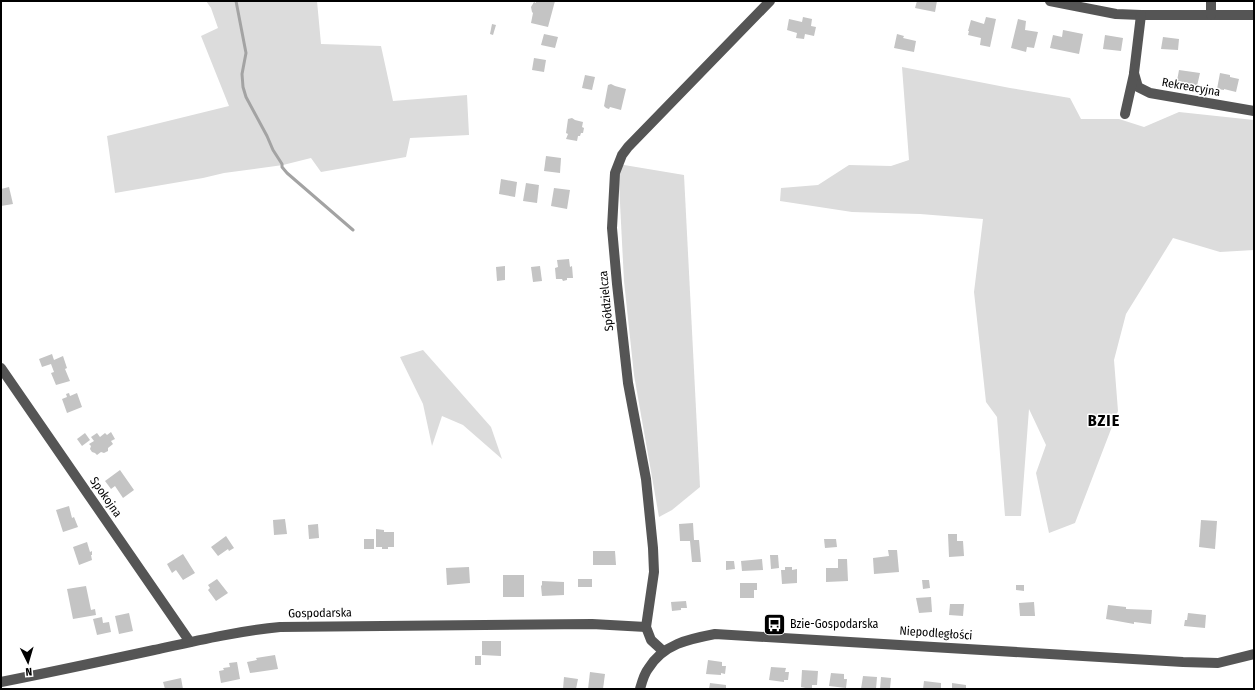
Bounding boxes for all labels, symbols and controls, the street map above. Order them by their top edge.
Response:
street label: Rekreacyjna [1161,75,1221,99]
street label: Spółdzielcza [596,270,616,332]
district label: BZIE [1088,411,1120,430]
street label: Spokojna [87,474,125,520]
street label: Gospodarska [288,605,352,621]
bus stop icon: Bzie-Gospodarska [761,611,787,637]
place label: Bzie-Gospodarska [790,617,879,631]
street label: Niepodległości [899,623,973,643]
north arrow [8,642,48,682]
text: N [25,665,33,678]

